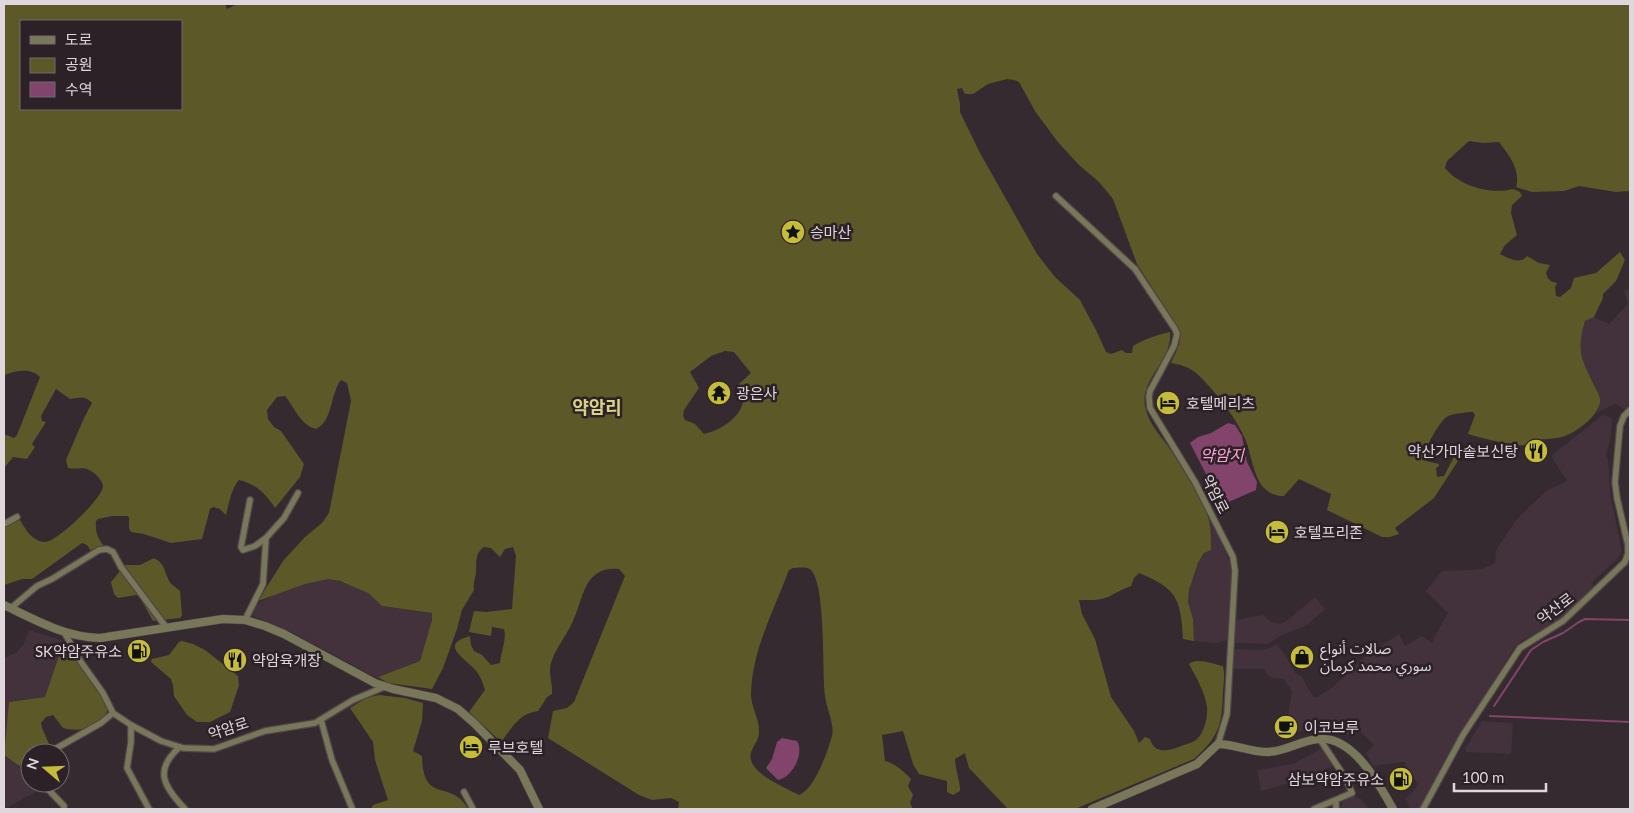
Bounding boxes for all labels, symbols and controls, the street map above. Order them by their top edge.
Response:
legend [20,20,182,110]
text: 도로 [65,30,93,48]
text: 공원 [65,55,93,73]
text: 수역 [65,80,93,98]
place icon: 승마산 [780,219,806,245]
place label: 승마산 [810,223,852,241]
temple icon: 광은사 [706,380,732,406]
place label: 광은사 [736,384,778,402]
hotel icon: 호텔메리츠 [1155,390,1181,416]
place label: 호텔메리츠 [1186,394,1255,412]
district label: 약암리 [572,396,622,418]
restaurant icon: 약산가마솥보신탕 [1523,438,1549,464]
place label: 약산가마솥보신탕 [1408,442,1518,460]
water label: 약암지 [1200,445,1245,464]
street label: 약암로 [1199,471,1233,517]
hotel icon: 호텔프리존 [1264,519,1290,545]
place label: 호텔프리존 [1294,523,1363,541]
street label: 약산로 [1533,588,1577,628]
fuel station icon: SK약암주유소 [126,638,152,664]
place label: صالات أنواع سوري محمد كرمان [1320,639,1432,677]
place label: SK약암주유소 [35,642,122,660]
shop icon: صالات أنواع سوري محمد كرمان [1289,644,1315,670]
restaurant icon: 약암육개장 [222,647,248,673]
place label: 약암육개장 [252,651,321,669]
street label: 약암로 [206,713,250,743]
cafe icon: 이코브루 [1273,714,1299,740]
place label: 이코브루 [1304,718,1359,736]
hotel icon: 루브호텔 [458,734,484,760]
place label: 루브호텔 [488,738,543,756]
north arrow [20,743,70,793]
text: N [22,756,42,771]
scale bar [1454,760,1546,792]
fuel station icon: 삼보약암주유소 [1388,766,1414,792]
text: 100 m [1462,768,1504,786]
place label: 삼보약암주유소 [1287,770,1384,788]

